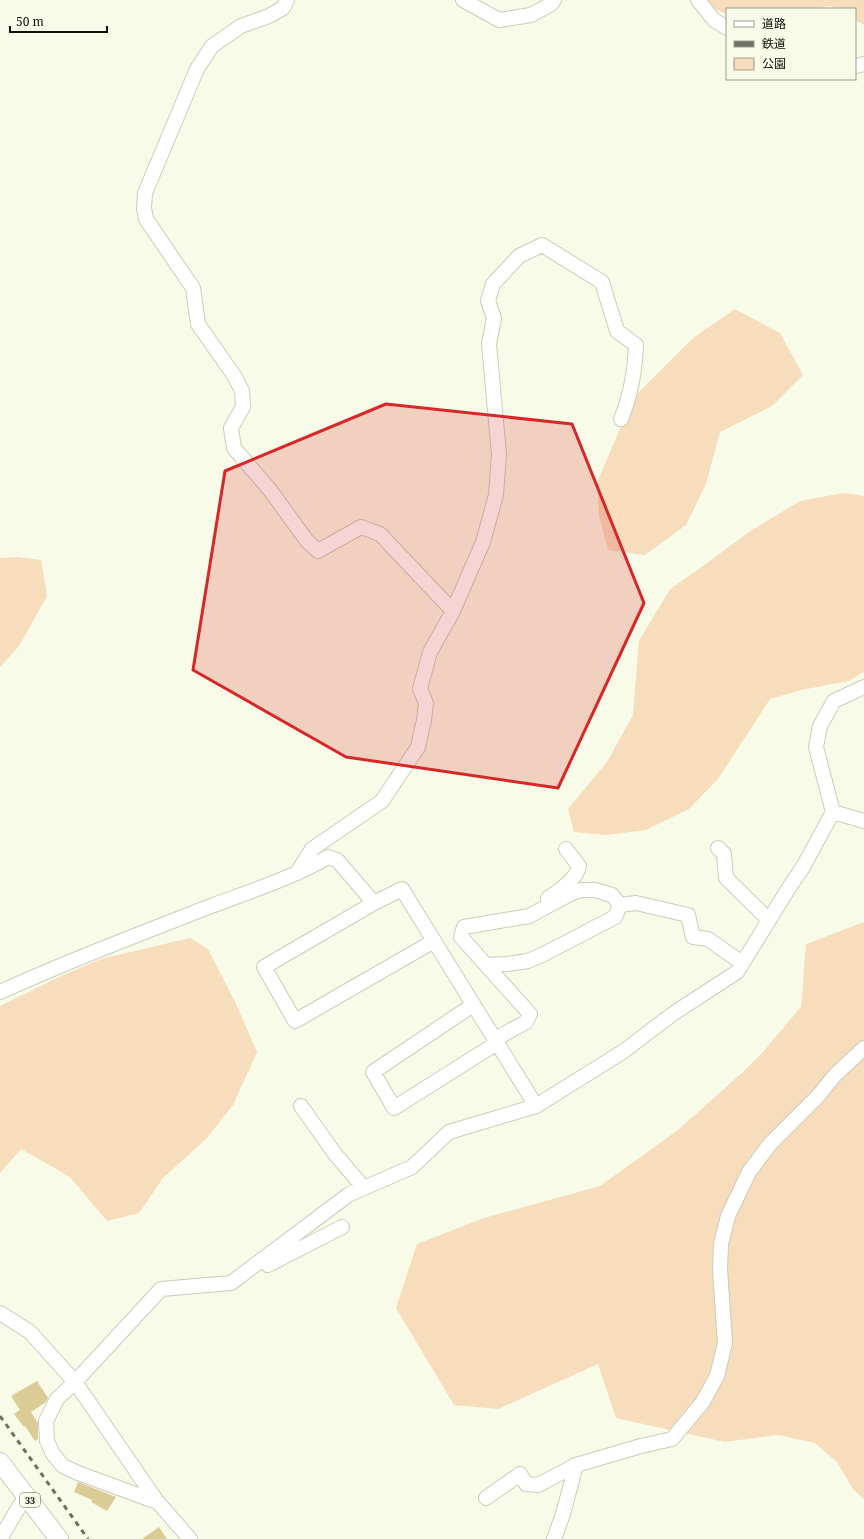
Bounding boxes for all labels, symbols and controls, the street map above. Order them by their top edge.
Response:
scale bar [10,8,107,34]
legend [726,8,856,80]
text: 50 m [16,13,44,30]
text: 道路 [762,15,786,32]
text: 鉄道 [762,35,786,52]
text: 公園 [762,55,786,72]
road number: 33 [20,1493,40,1507]

